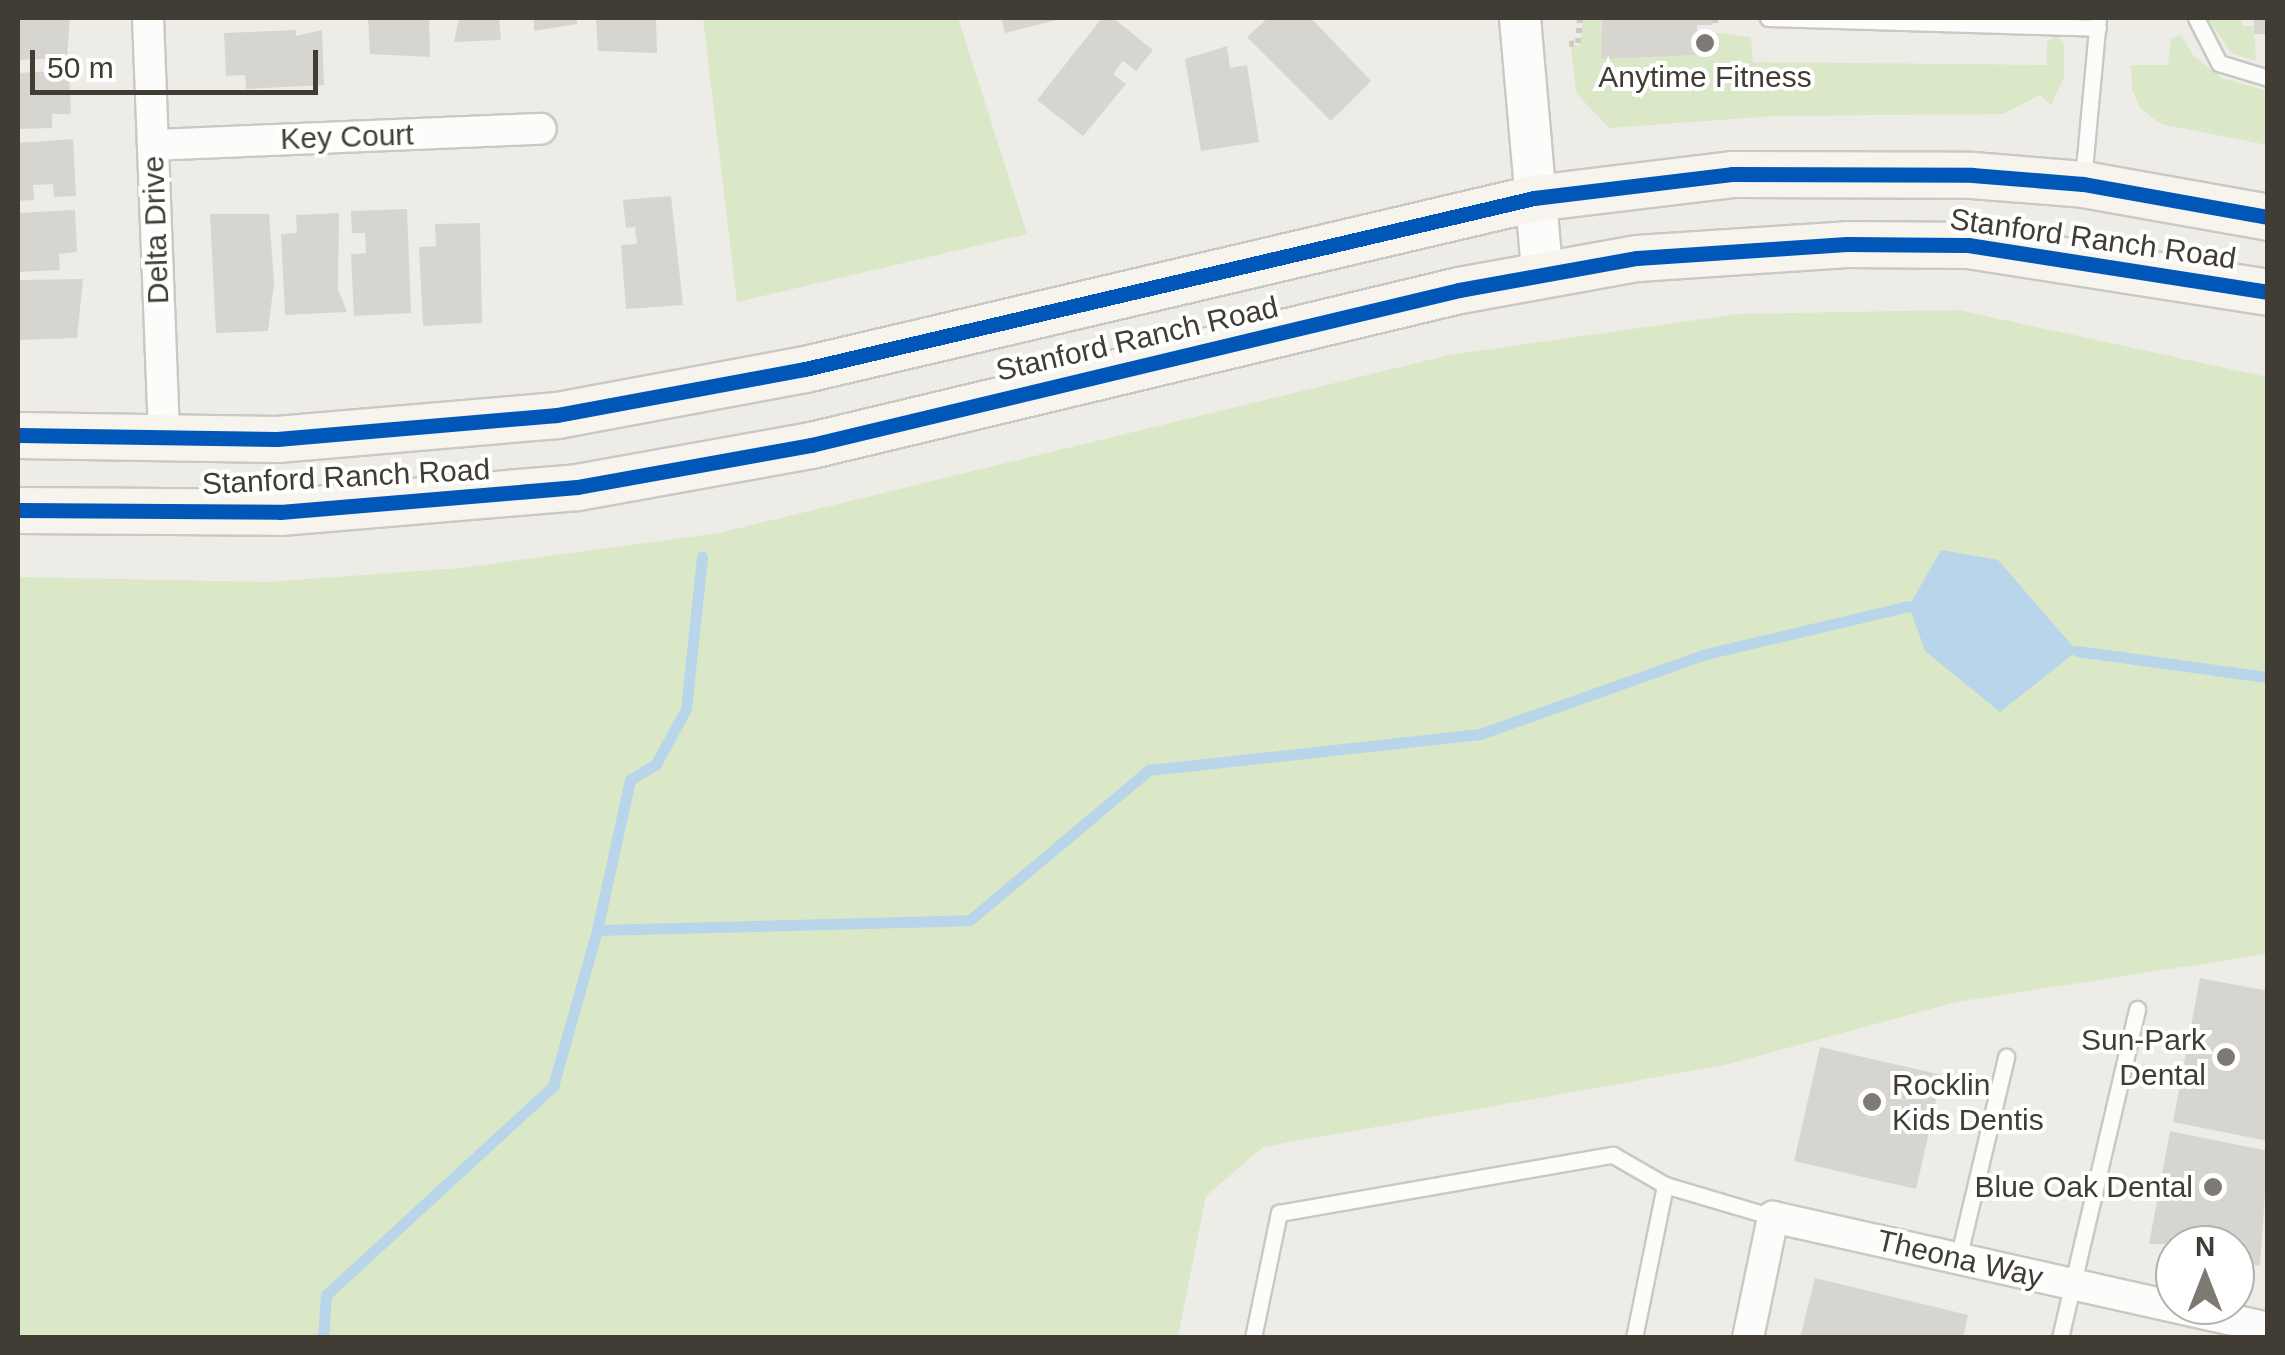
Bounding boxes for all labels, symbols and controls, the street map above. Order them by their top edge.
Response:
scale bar [35,30,322,92]
marker: Anytime Fitness [1694,32,1716,54]
text: 50 m [47,51,114,84]
place label: Anytime Fitness [1598,59,1812,95]
street label: Key Court [280,117,414,157]
street label: Delta Drive [135,155,177,305]
street label: Stanford Ranch Road [1948,201,2238,277]
street label: Stanford Ranch Road [992,289,1282,389]
street label: Stanford Ranch Road [201,451,491,503]
place label: Sun-Park Dental [2081,1022,2206,1092]
marker: Sun-Park Dental [2215,1046,2237,1068]
place label: Rocklin Kids Dentis [1892,1067,2044,1138]
marker: Rocklin Kids Dentis [1861,1091,1883,1113]
place label: Blue Oak Dental [1975,1169,2193,1205]
marker: Blue Oak Dental [2202,1176,2224,1198]
street label: Theona Way [1874,1222,2046,1296]
north arrow [2155,1225,2255,1325]
text: N [2195,1231,2215,1262]

